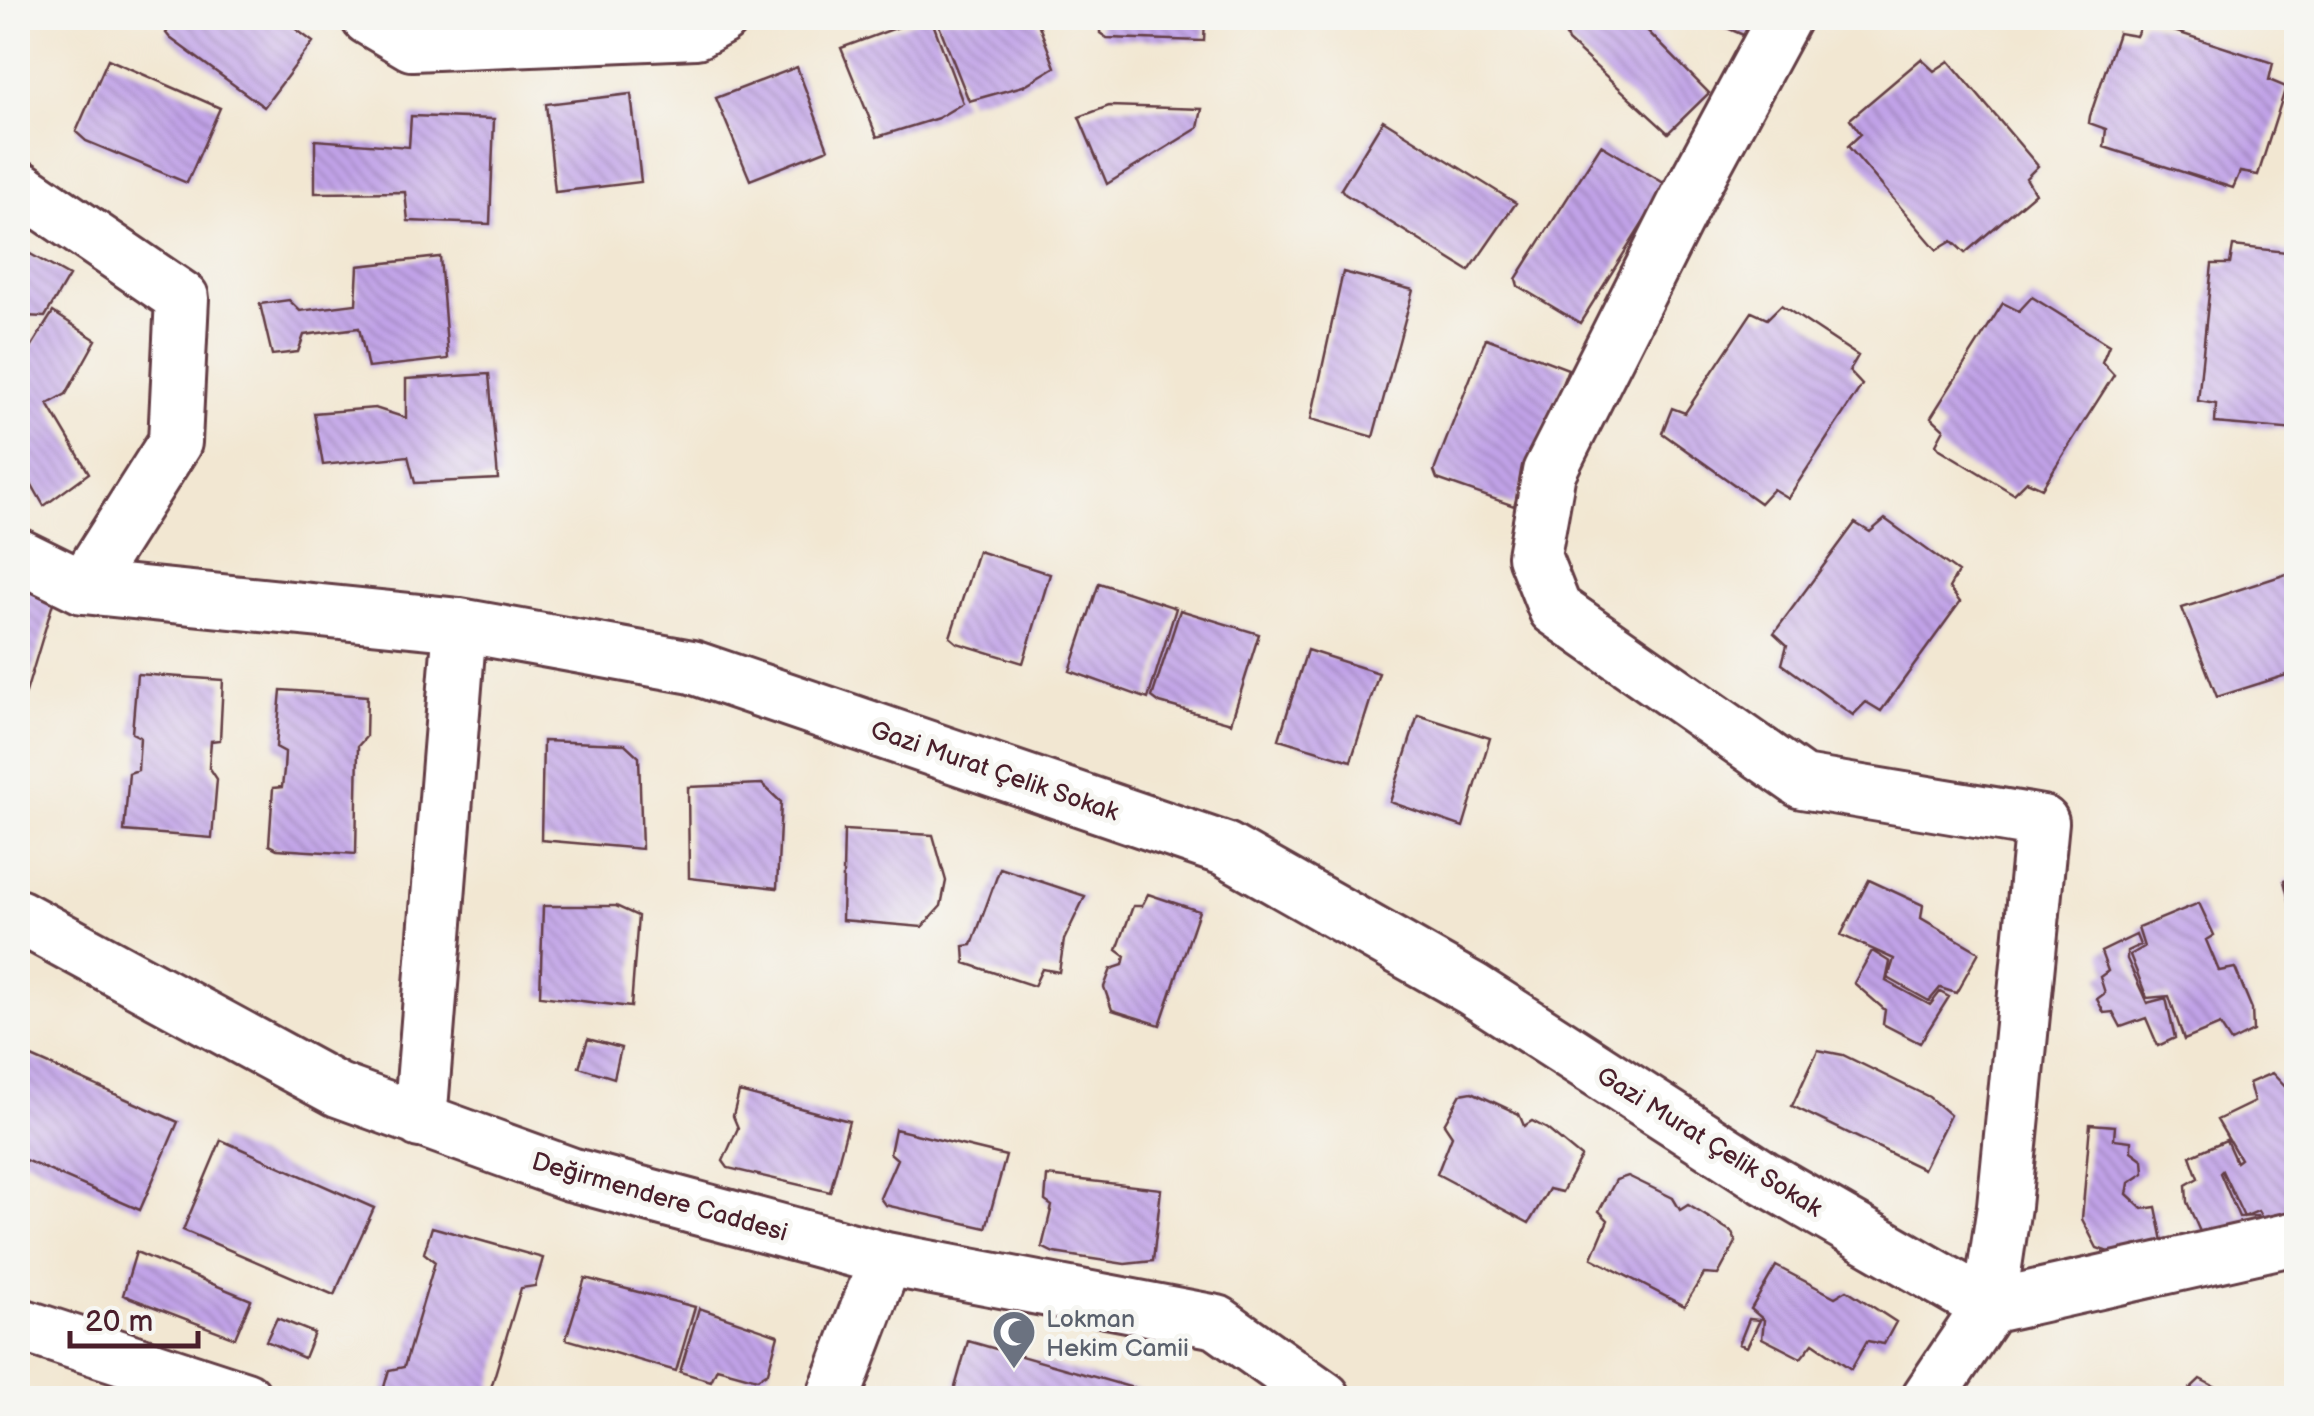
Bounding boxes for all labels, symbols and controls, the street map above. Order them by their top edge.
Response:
street label: Gazi Murat Çelik Sokak [866,714,1123,829]
street label: Gazi Murat Çelik Sokak [1591,1060,1828,1225]
street label: Değirmendere Caddesi [528,1146,791,1249]
scale bar [70,1286,198,1348]
text: 20 m [85,1304,153,1340]
place label: Lokman Hekim Camii [1046,1304,1189,1364]
mosque icon: Lokman Hekim Camii [991,1309,1037,1370]

